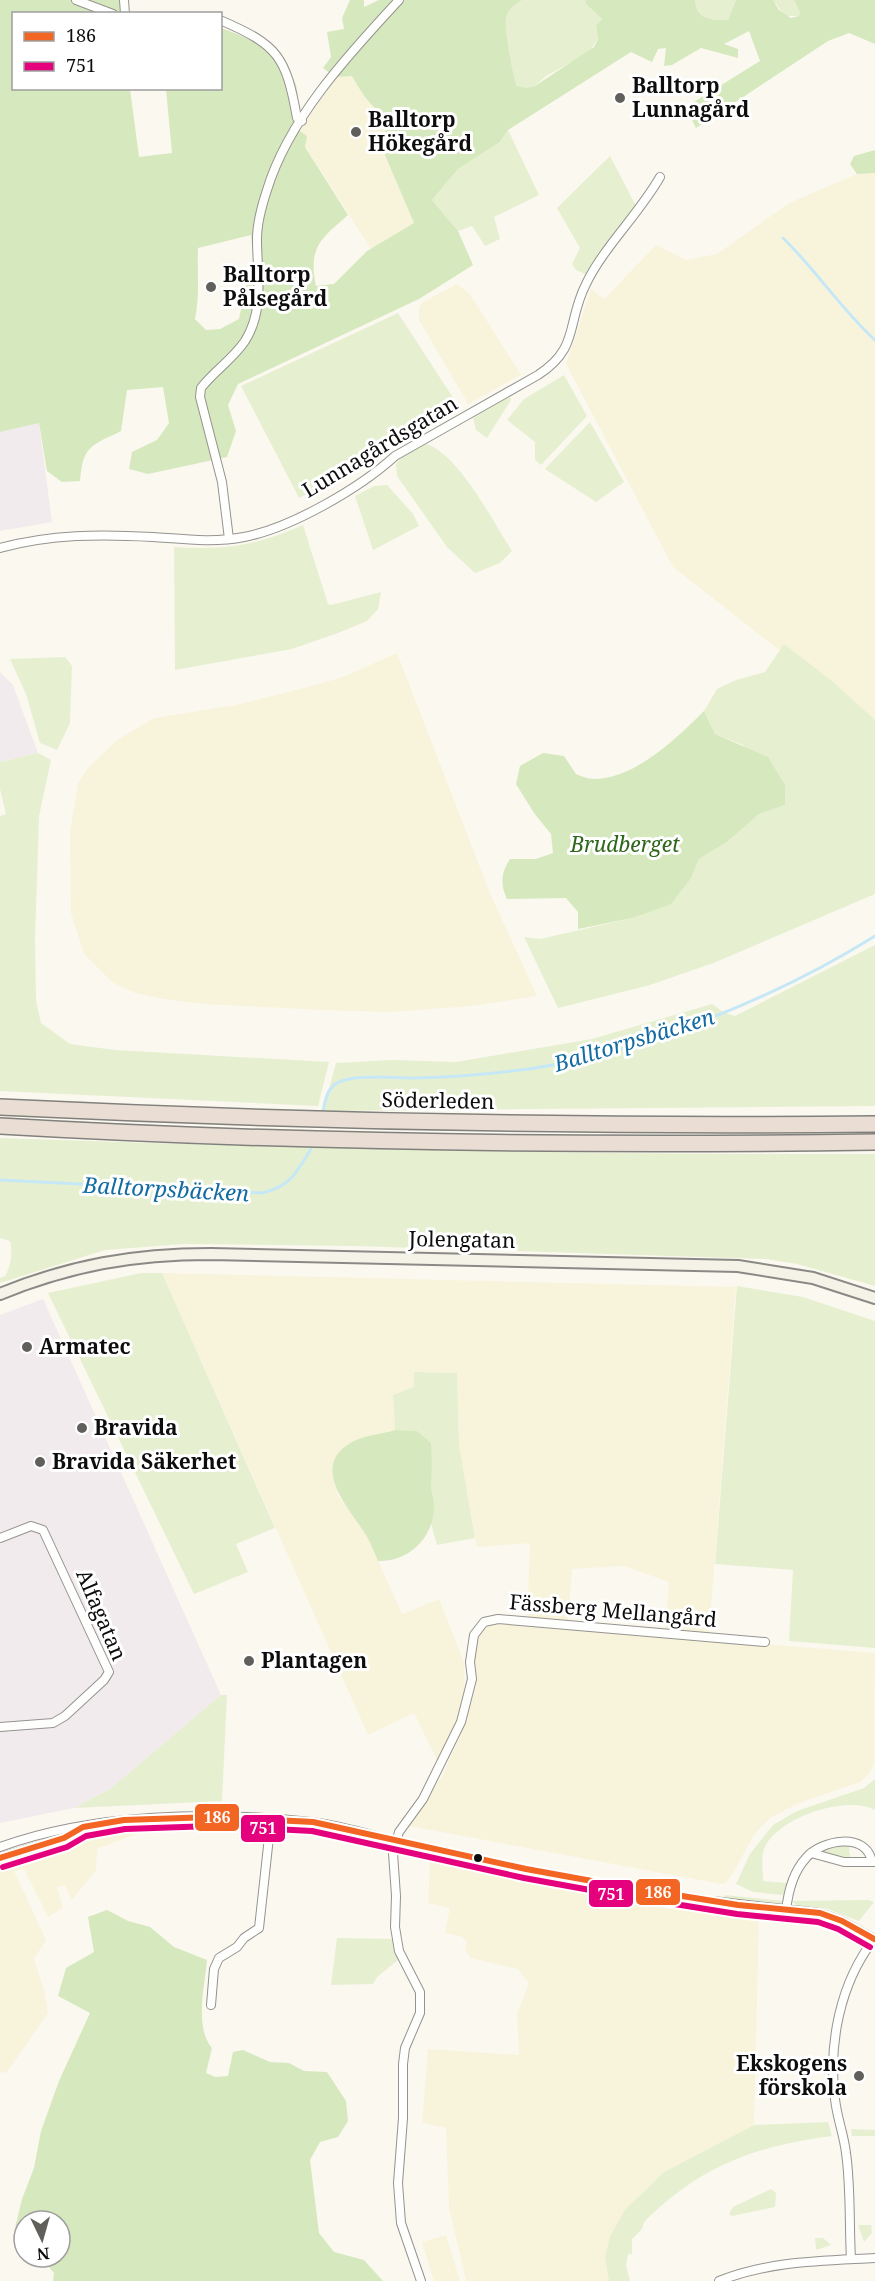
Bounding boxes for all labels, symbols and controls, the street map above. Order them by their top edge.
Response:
legend [12,12,222,90]
text: 186 [66,23,96,47]
text: 751 [66,53,96,77]
place label: Balltorp Lunnagård [632,71,750,123]
marker: Balltorp Lunnagård [613,91,627,105]
place label: Balltorp Hökegård [368,105,472,157]
marker: Balltorp Hökegård [349,125,363,139]
place label: Balltorp Pålsegård [223,260,328,312]
marker: Balltorp Pålsegård [204,280,218,294]
street label: Lunnagårdsgatan [297,389,462,504]
park label: Brudberget [569,830,680,858]
water label: Balltorpsbäcken [549,1000,718,1078]
street label: Söderleden [381,1085,495,1115]
water label: Balltorpsbäcken [81,1169,250,1207]
street label: Jolengatan [407,1224,516,1254]
place label: Armatec [39,1332,131,1360]
marker: Armatec [20,1340,34,1354]
place label: Bravida [94,1413,178,1441]
marker: Bravida [75,1421,89,1435]
place label: Bravida Säkerhet [52,1447,237,1475]
marker: Bravida Säkerhet [33,1455,47,1469]
street label: Alfagatan [70,1565,134,1665]
street label: Fässberg Mellangård [508,1587,718,1633]
place label: Plantagen [261,1646,367,1674]
marker: Plantagen [242,1654,256,1668]
line badge: 186 [194,1803,240,1832]
text: 186 [203,1806,231,1828]
line badge: 751 [240,1814,286,1843]
text: 751 [249,1817,277,1839]
unlabelled marker [472,1852,484,1864]
line badge: 186 [635,1878,681,1906]
line badge: 751 [588,1879,634,1908]
text: 186 [644,1881,672,1903]
text: 751 [597,1883,625,1905]
place label: Ekskogens förskola [736,2049,847,2101]
marker: Ekskogens förskola [852,2069,866,2083]
north arrow [12,2209,72,2269]
text: N [36,2242,51,2265]

